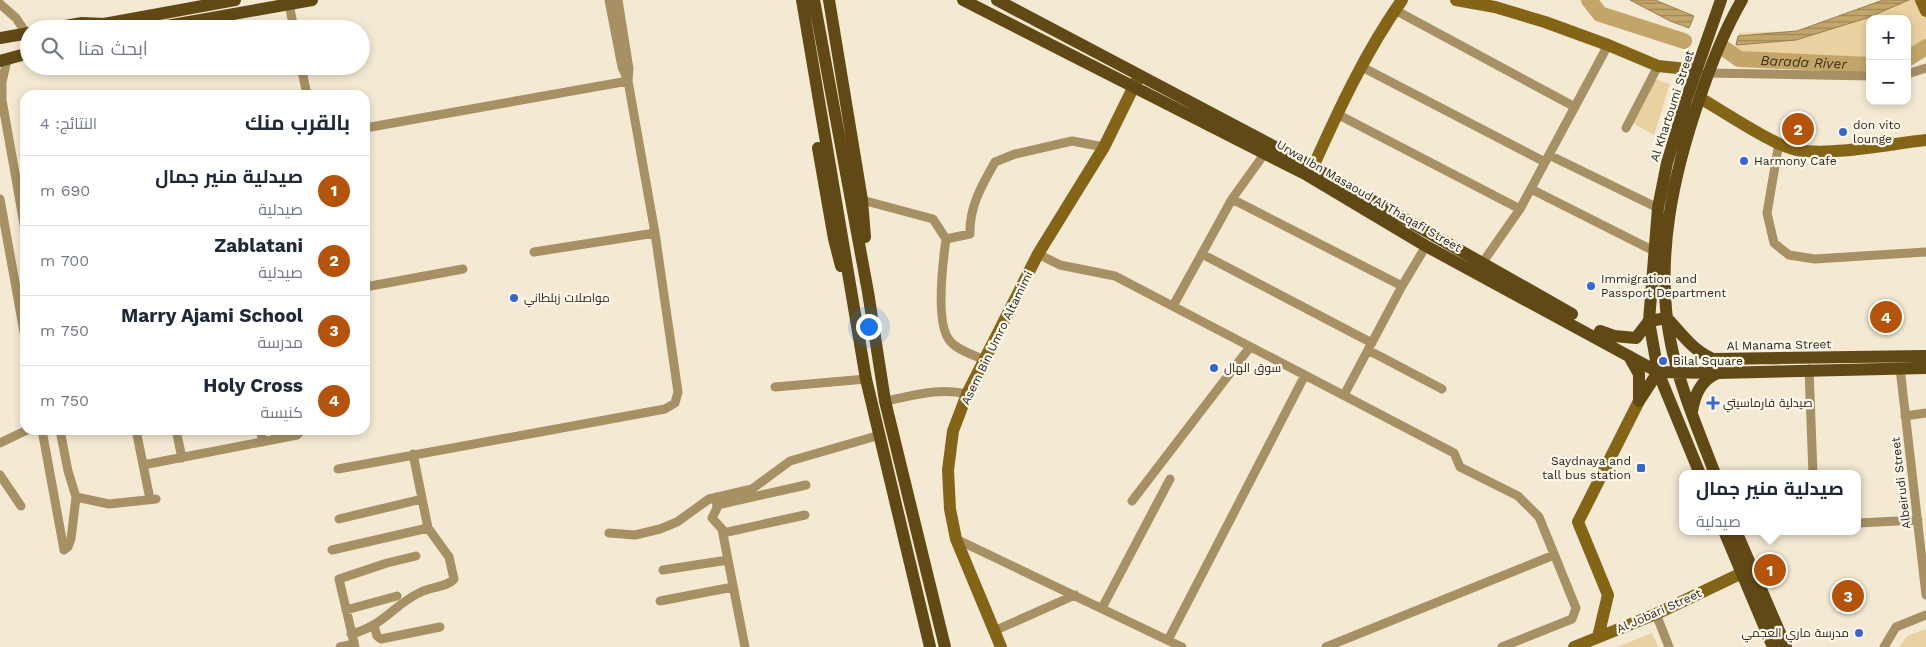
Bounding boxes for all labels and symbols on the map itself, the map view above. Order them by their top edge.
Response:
street label: Al Khartoumi Street [1647,48,1697,164]
water label: Barada River [1760,52,1848,72]
pin: 2 [1782,110,1814,148]
place label: don vito lounge [1853,118,1901,146]
marker: don vito lounge [1837,126,1849,138]
street label: Urwa Ibn Masaoud Al Thaqafi Street [1274,137,1464,255]
place label: Harmony Cafe [1754,154,1837,168]
marker: Harmony Cafe [1738,155,1750,167]
street label: Asem Bin Umro Altamimi [958,269,1036,407]
place label: Immigration and Passport Department [1601,272,1726,300]
marker: Immigration and Passport Department [1585,280,1597,292]
place label: مواصلات زبلطاني [524,291,610,308]
marker: مواصلات زبلطاني [508,292,520,304]
pin: 4 [1870,298,1902,336]
your location [856,314,882,340]
street label: Al Manama Street [1727,337,1831,353]
place label: Bilal Square [1673,354,1743,368]
marker: Bilal Square [1657,355,1669,367]
place label: سوق الهال [1224,361,1281,375]
marker: سوق الهال [1208,362,1220,374]
place label: صيدلية فارماسيتي [1723,396,1813,413]
marker: صيدلية فارماسيتي [1707,397,1719,409]
street label: Albeirudi Street [1888,436,1914,530]
place label: Saydnaya and tall bus station [1542,454,1631,482]
marker: Saydnaya and tall bus station [1635,462,1647,474]
pin: 1 [1754,551,1786,589]
pin: 3 [1832,577,1864,615]
street label: Al Jobari Street [1614,586,1704,636]
place label: مدرسة ماري العجمي [1741,626,1849,643]
marker: مدرسة ماري العجمي [1853,627,1865,639]

